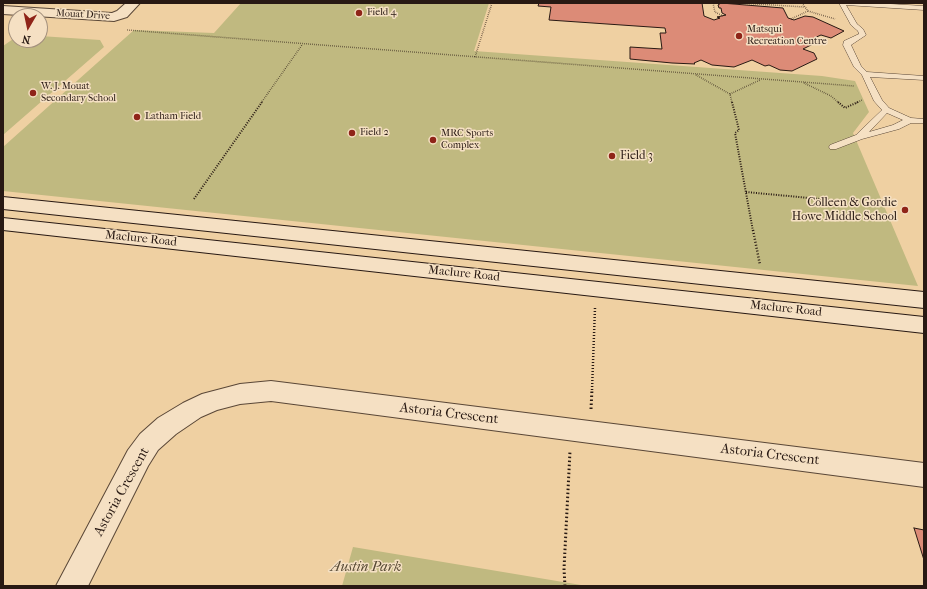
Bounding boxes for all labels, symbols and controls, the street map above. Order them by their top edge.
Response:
place label: Field 4 [367,7,396,19]
north arrow [8,8,48,48]
street label: Mouat Drive [56,8,110,22]
marker: Field 4 [354,8,364,18]
place label: Matsqui Recreation Centre [747,24,827,48]
marker: Matsqui Recreation Centre [734,31,744,41]
text: N [21,32,31,46]
place label: W. J. Mouat Secondary School [41,81,116,104]
marker: W. J. Mouat Secondary School [28,88,38,98]
place label: Latham Field [145,111,201,123]
marker: Latham Field [132,112,142,122]
place label: Field 2 [360,127,389,139]
marker: Field 2 [347,128,357,138]
place label: MRC Sports Complex [441,128,493,152]
marker: MRC Sports Complex [428,135,438,145]
place label: Field 3 [620,149,653,163]
marker: Field 3 [607,151,617,161]
place label: Colleen & Gordie Howe Middle School [792,196,897,224]
marker: Colleen & Gordie Howe Middle School [900,205,910,215]
street label: Maclure Road [104,228,178,250]
street label: Maclure Road [427,263,501,285]
street label: Maclure Road [749,298,823,320]
street label: Astoria Crescent [399,400,499,428]
street label: Astoria Crescent [720,441,820,469]
street label: Astoria Crescent [91,445,153,539]
park label: Austin Park [331,560,401,576]

